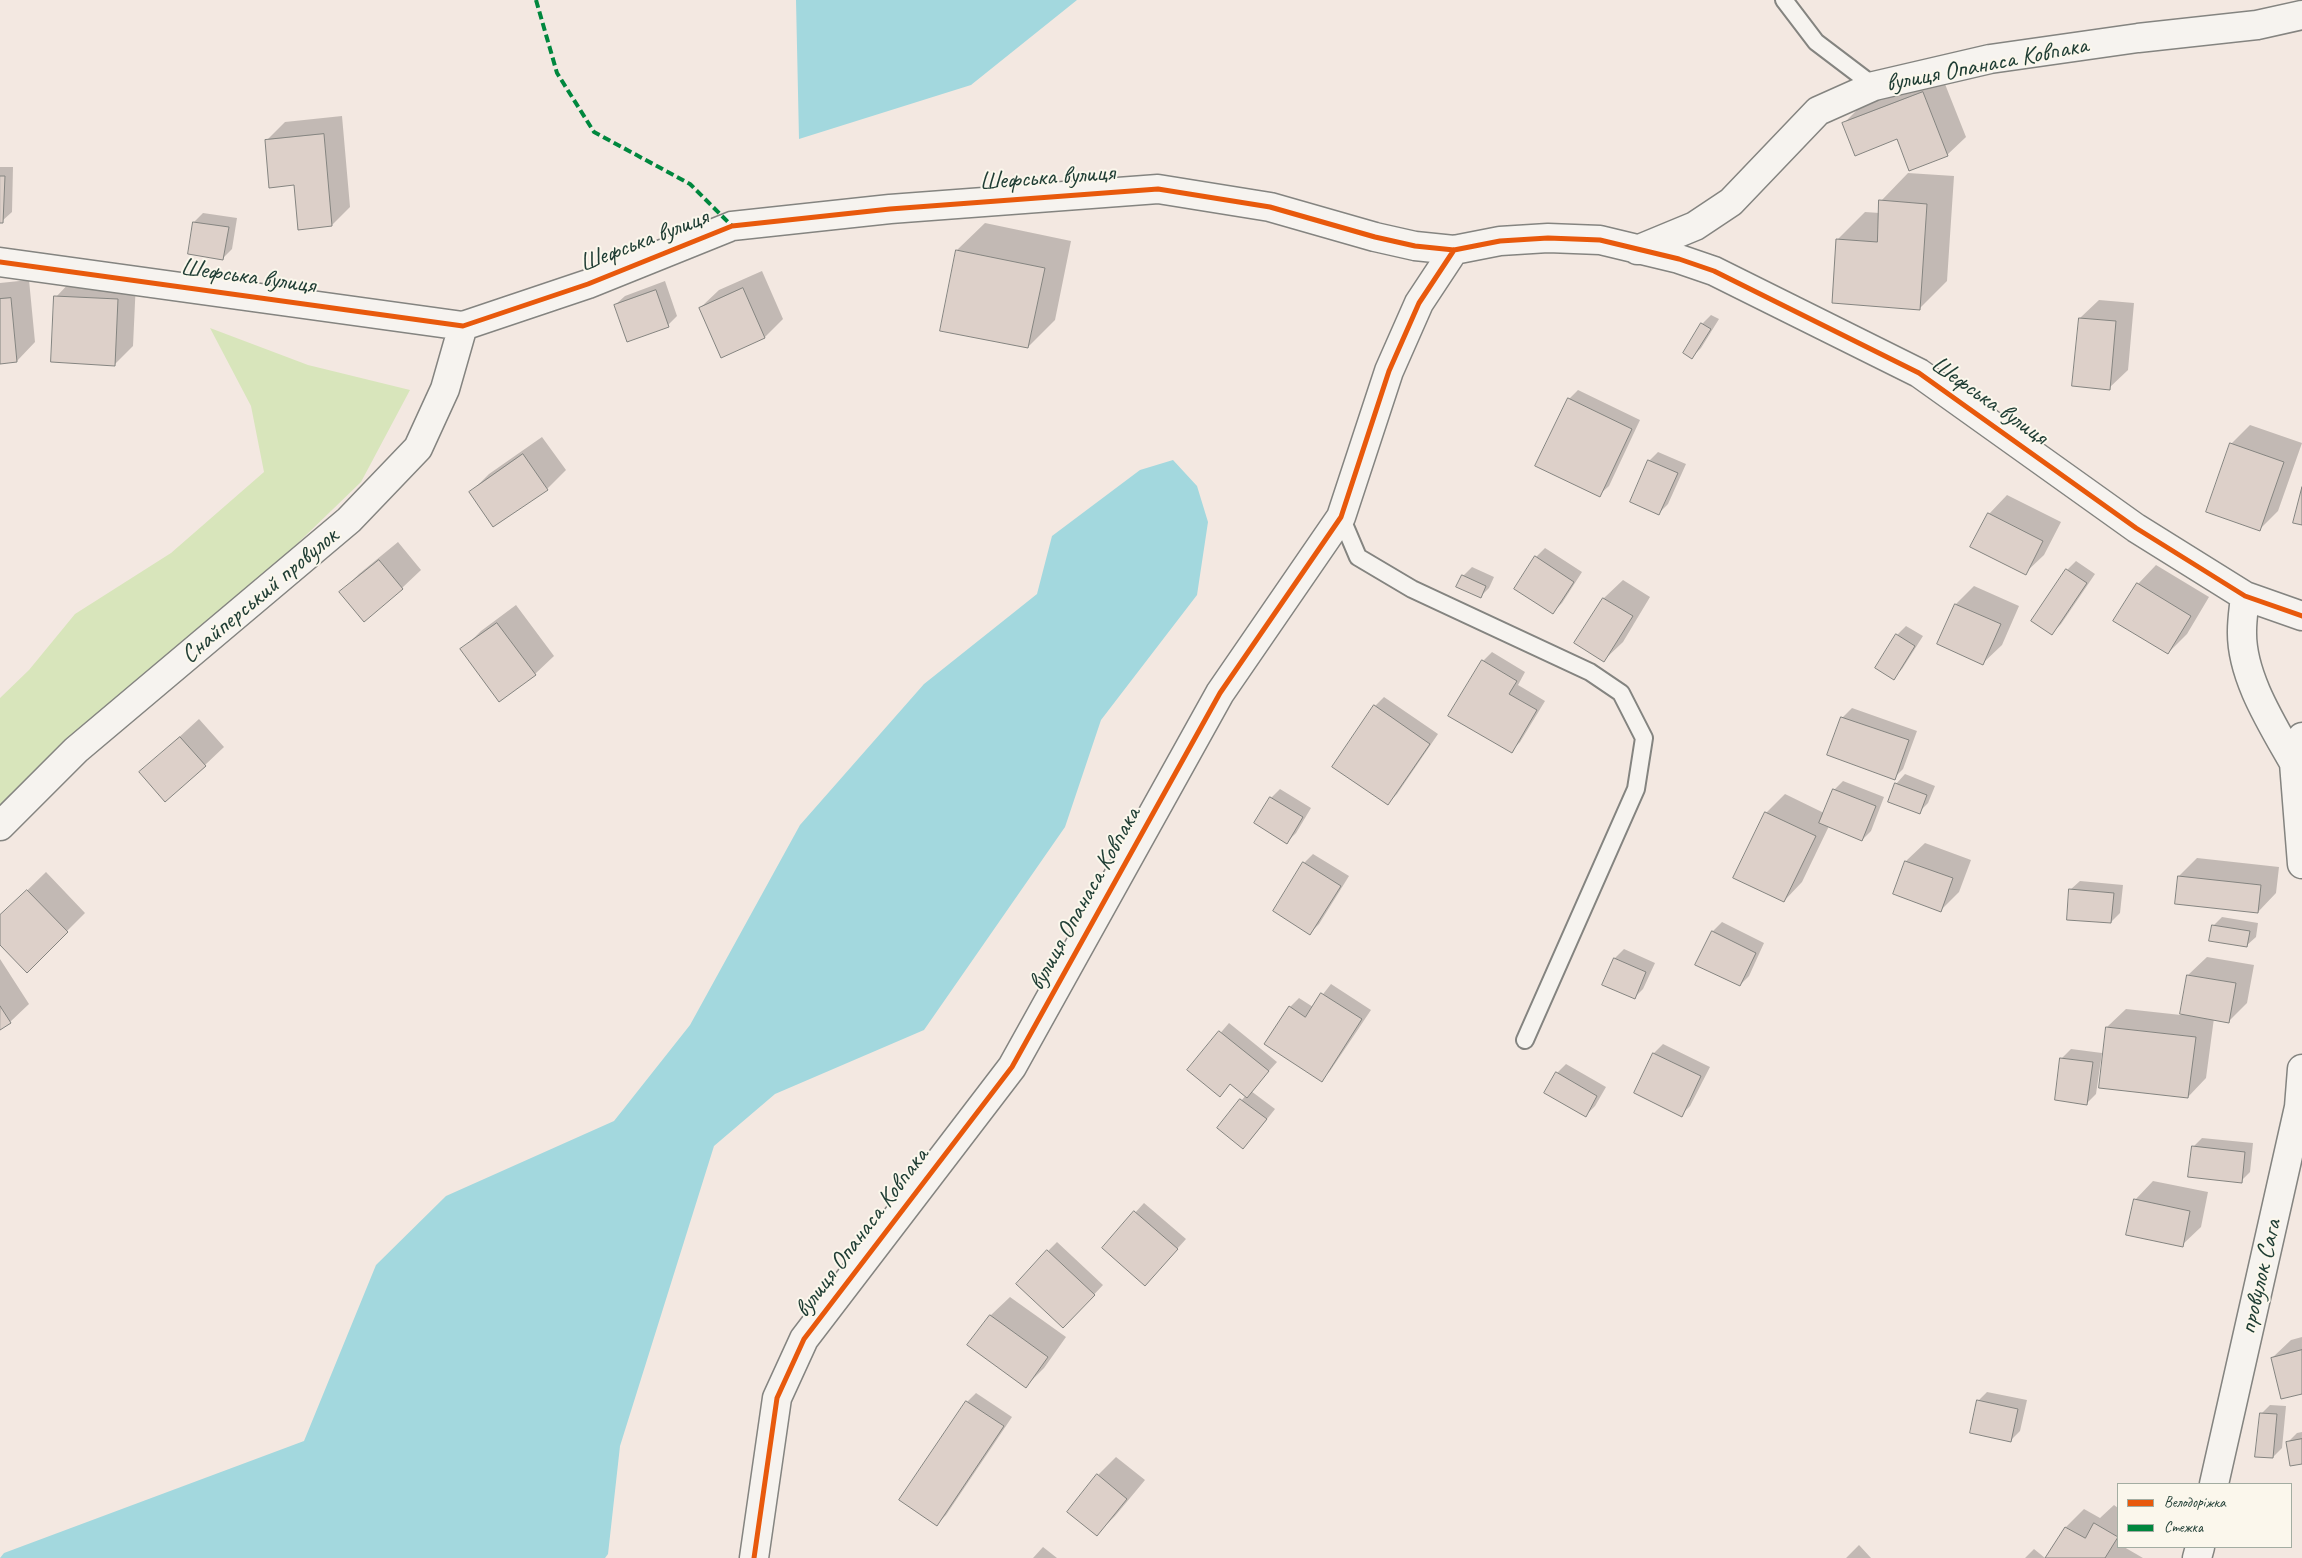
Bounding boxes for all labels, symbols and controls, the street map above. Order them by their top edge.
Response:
street label: вулиця Опанаса Ковпака [1883,31,2091,99]
street label: Шефська вулиця [978,158,1116,198]
street label: Шефська вулиця [575,203,713,279]
street label: Шефська вулиця [179,253,317,301]
street label: Шефська вулиця [1925,350,2053,452]
street label: Снайперський провулок [175,522,345,670]
street label: вулиця Опанаса Ковпака [1022,802,1148,996]
street label: вулиця Опанаса Ковпака [788,1142,936,1324]
street label: провулок Сага [2233,1217,2289,1337]
legend [2117,1483,2292,1548]
text: Велодоріжка [2164,1493,2225,1512]
text: Стежка [2164,1518,2203,1537]

